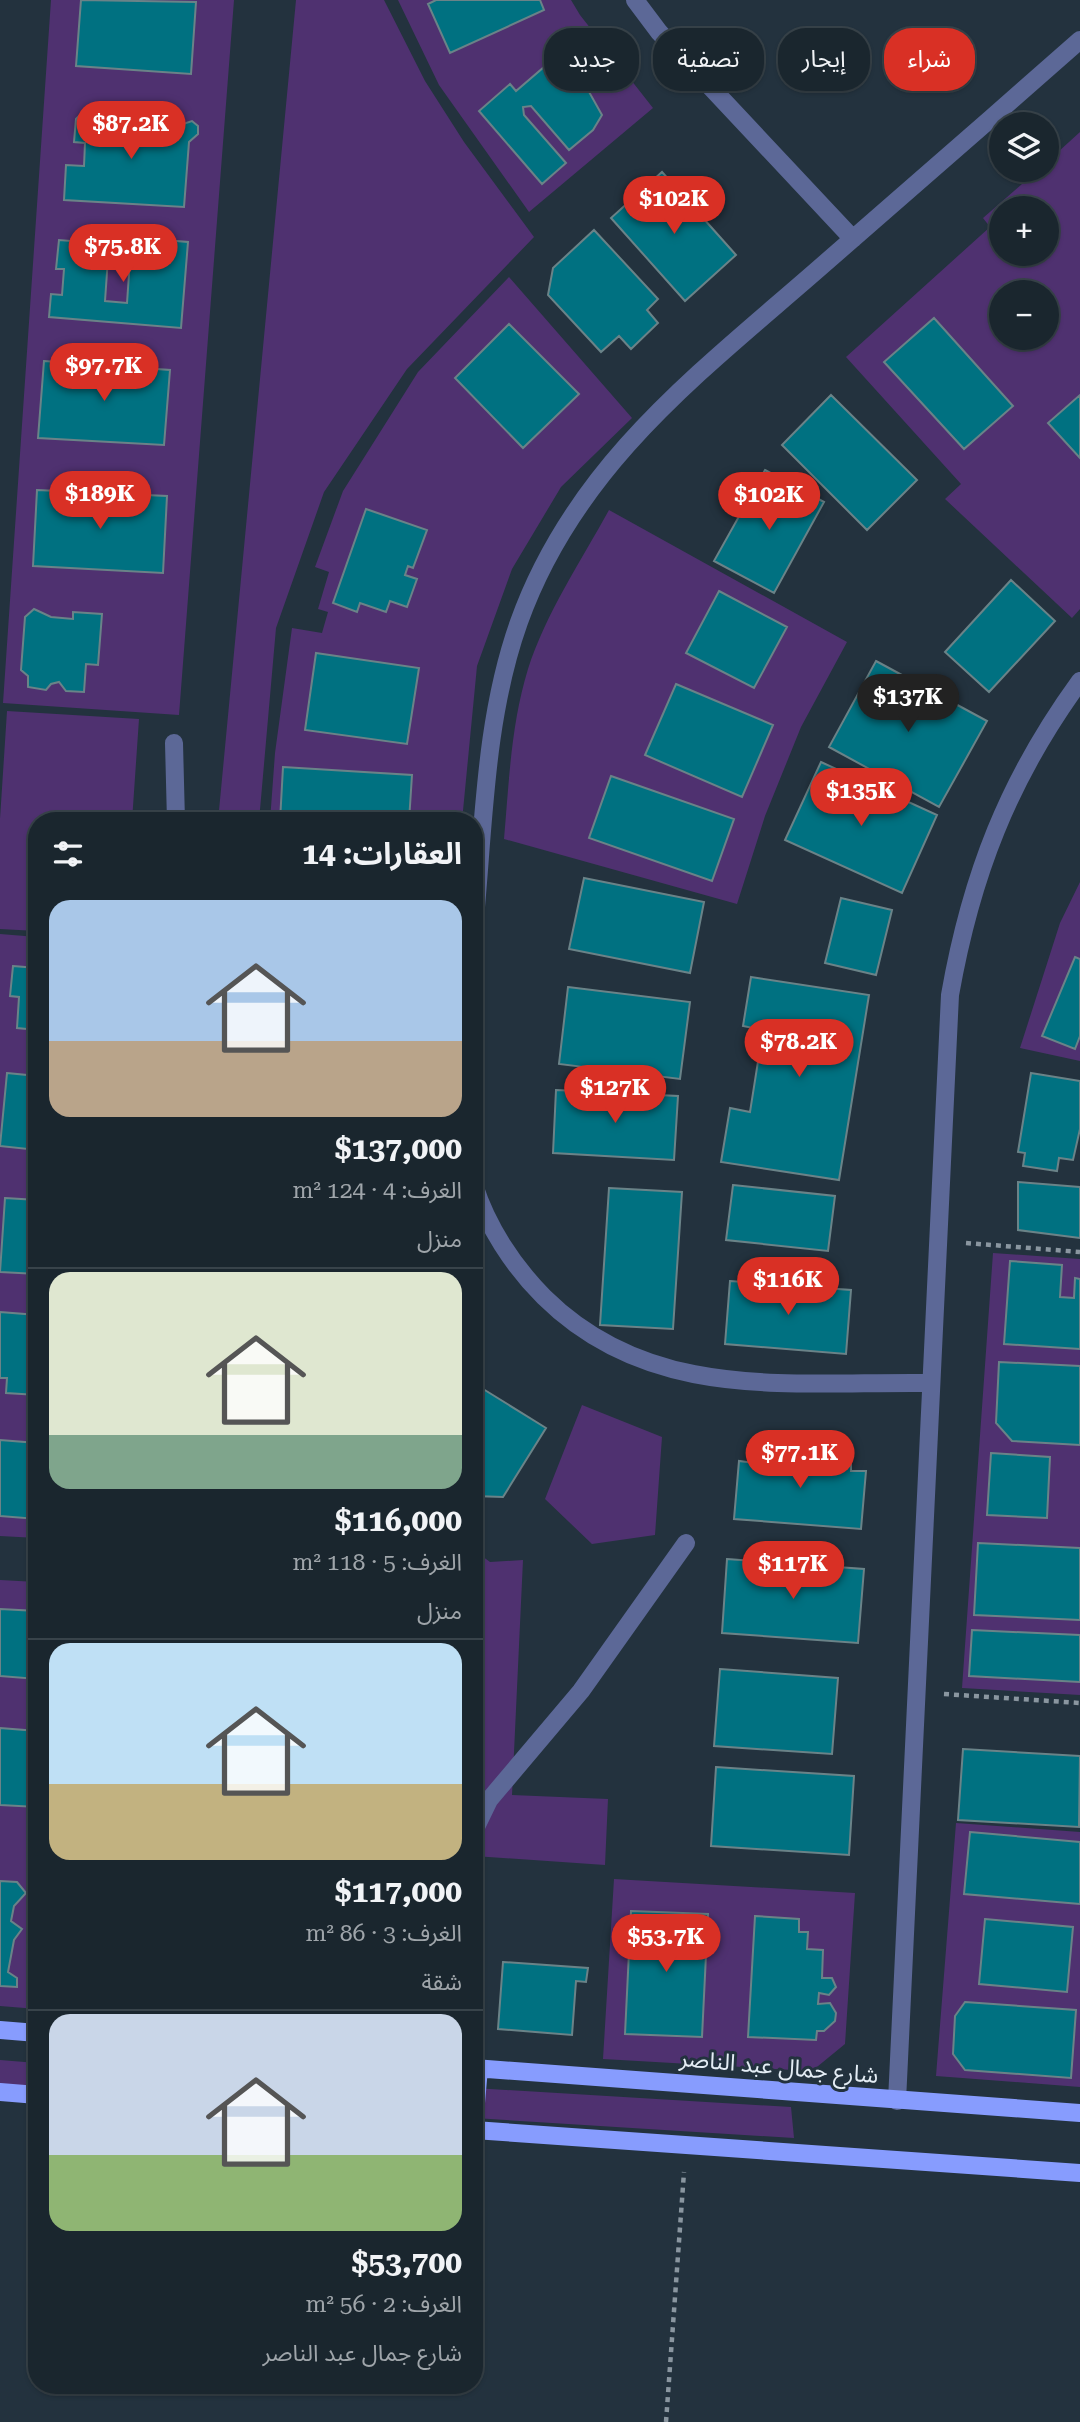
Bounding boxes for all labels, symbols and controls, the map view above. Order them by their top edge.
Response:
chip: جديد [544,28,639,91]
chip: تصفية [653,28,764,91]
chip: إيجار [778,28,870,91]
chip: شراء [884,28,975,91]
pin: $87.2K [74,102,188,161]
text: $87.2K [93,110,169,137]
map controls [989,112,1059,350]
button: layers [989,112,1059,182]
pin: $102K [625,176,723,236]
text: $102K [639,185,709,212]
button: + [989,196,1059,266]
pin: $75.8K [66,224,180,284]
text: $75.8K [85,233,161,260]
button: − [989,280,1059,350]
pin: $97.7K [47,344,161,403]
text: $97.7K [66,352,142,379]
pin: $189K [51,472,149,531]
pin: $102K [720,472,818,532]
text: $189K [65,480,135,507]
text: $102K [734,481,804,508]
pin: $137K [859,674,957,734]
text: $137K [873,683,943,710]
pin: $135K [812,768,910,828]
text: $135K [826,777,896,804]
icon: filters [49,835,87,873]
text: العقارات: 14 [302,836,462,871]
icon: home [193,945,319,1071]
pin: $78.2K [742,1020,856,1079]
text: $78.2K [761,1028,837,1055]
pin: $127K [566,1066,664,1125]
text: $127K [580,1074,650,1101]
text: $137,000 [335,1131,462,1166]
text: الغرف: 4 · 124 m² [293,1177,462,1204]
text: منزل [417,1226,462,1253]
pin: $116K [739,1258,837,1317]
text: $116K [753,1266,823,1293]
icon: home [193,1317,319,1443]
pin: $77.1K [743,1430,857,1490]
text: $77.1K [762,1439,838,1466]
text: $116,000 [335,1503,462,1538]
pin: $117K [744,1542,842,1601]
text: الغرف: 5 · 118 m² [293,1549,462,1576]
text: $117K [758,1550,828,1577]
text: منزل [417,1598,462,1625]
icon: home [193,1688,319,1814]
text: $117,000 [335,1874,462,1909]
pin: $53.7K [609,1914,723,1974]
text: الغرف: 3 · 86 m² [305,1920,462,1947]
text: $53.7K [628,1923,704,1950]
text: شقة [421,1969,462,1996]
street label: شارع جمال عبد الناصر [677,2045,880,2092]
icon: home [193,2059,319,2185]
text: $53,700 [352,2245,462,2280]
text: الغرف: 2 · 56 m² [305,2291,462,2318]
text: شارع جمال عبد الناصر [263,2340,462,2367]

